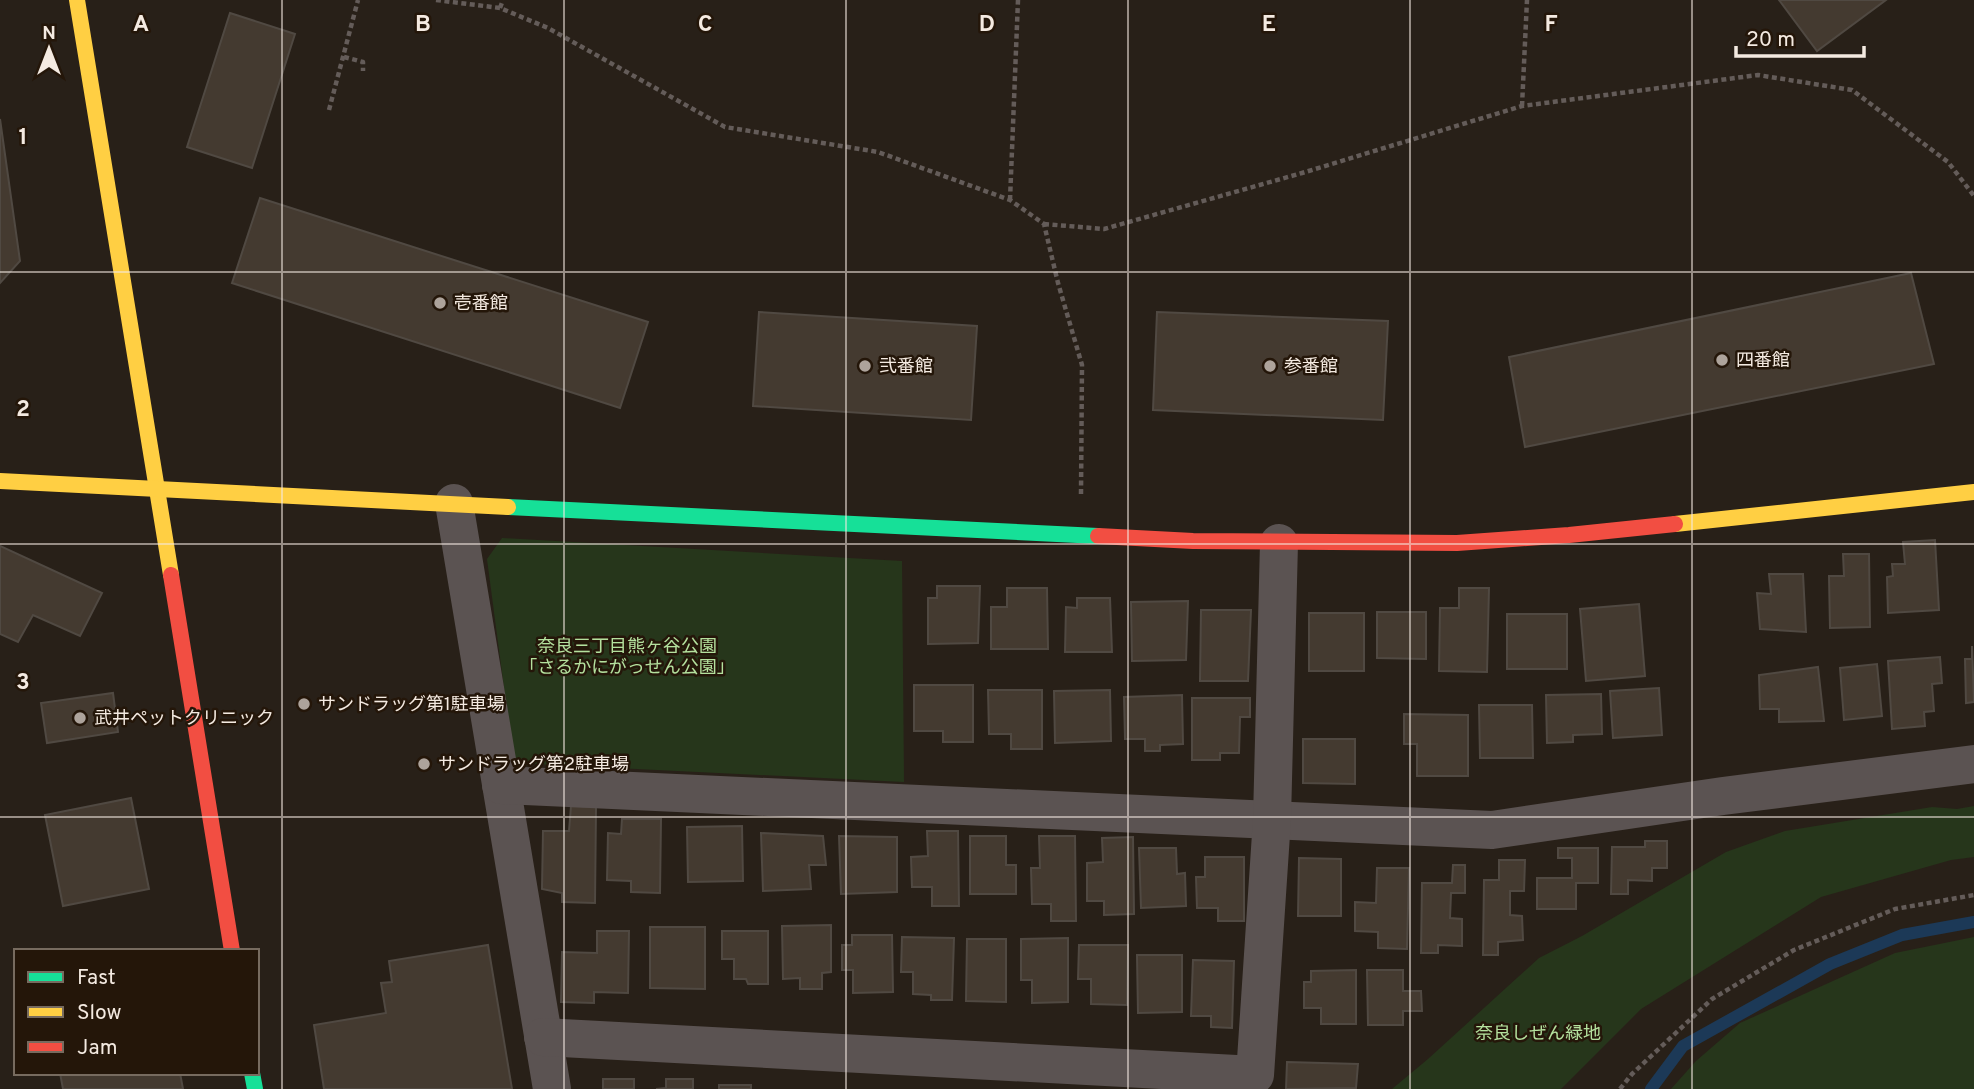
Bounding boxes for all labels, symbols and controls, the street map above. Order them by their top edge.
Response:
text: A [133,11,149,40]
text: B [415,11,431,40]
text: C [698,11,712,40]
text: D [979,11,995,40]
text: E [1262,11,1276,40]
text: F [1544,11,1558,40]
north arrow [14,14,84,84]
scale bar [1736,14,1864,58]
text: N [42,22,56,46]
text: 20 m [1746,27,1795,54]
text: 1 [18,124,28,153]
place label: 壱番館 [454,293,508,316]
marker: 壱番館 [432,295,448,311]
place label: 四番館 [1736,350,1790,373]
marker: 四番館 [1714,352,1730,368]
place label: 弐番館 [879,356,933,379]
place label: 参番館 [1284,356,1338,379]
marker: 弐番館 [857,358,873,374]
marker: 参番館 [1262,358,1278,374]
text: 2 [16,396,30,425]
park label: 奈良三丁目熊ヶ谷公園 「さるかにがっせん公園」 [519,636,735,680]
text: 3 [16,669,30,698]
place label: サンドラッグ第1駐車場 [318,694,505,717]
marker: サンドラッグ第1駐車場 [296,696,312,712]
place label: 武井ペットクリニック [94,708,274,731]
marker: 武井ペットクリニック [72,710,88,726]
place label: サンドラッグ第2駐車場 [438,754,629,777]
marker: サンドラッグ第2駐車場 [416,756,432,772]
legend [14,949,259,1075]
text: Fast [77,965,116,992]
text: Slow [77,1000,122,1027]
park label: 奈良しぜん緑地 [1475,1023,1601,1046]
text: Jam [77,1035,118,1062]

